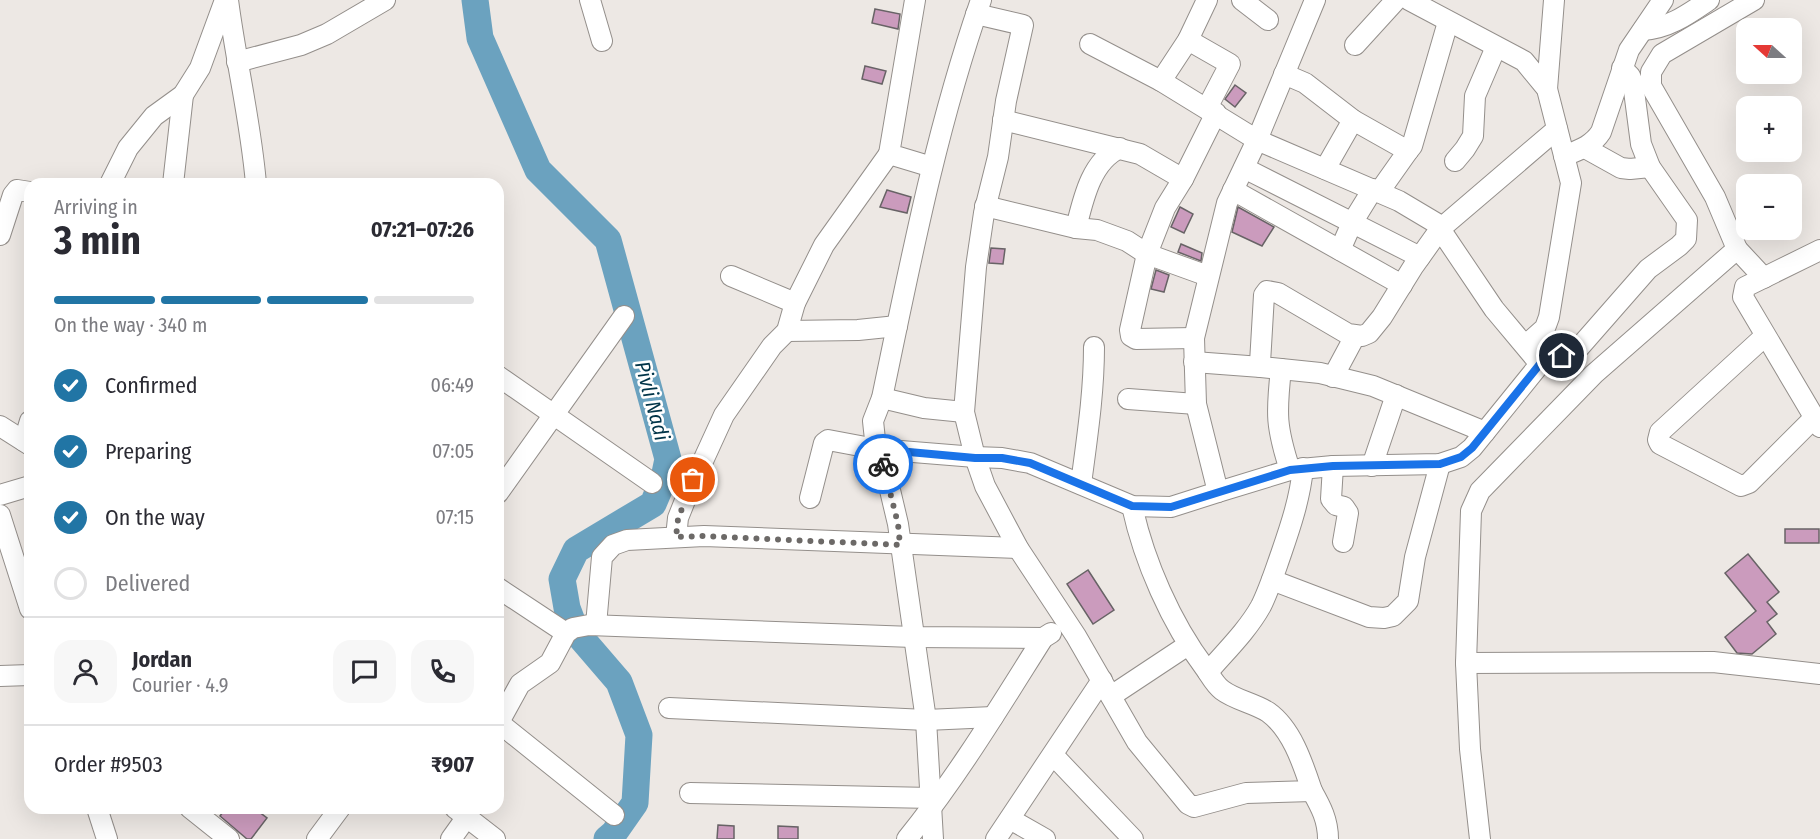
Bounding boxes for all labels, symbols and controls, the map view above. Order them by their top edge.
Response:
north arrow [1736,18,1802,84]
map controls [1736,18,1802,240]
button: + [1736,96,1802,162]
button: − [1736,174,1802,240]
text: Arriving in [54,195,138,219]
text: 07:21–07:26 [371,216,474,243]
text: 3 min [54,218,141,264]
text: On the way · 340 m [54,313,207,337]
pin [1536,330,1587,381]
icon: home [1545,339,1578,372]
water label: Pivli Nadi [629,358,675,444]
icon: check [54,369,87,402]
text: Confirmed [105,372,198,399]
text: 06:49 [430,373,474,397]
courier [853,434,913,494]
icon: check [54,435,87,468]
text: Preparing [105,438,191,465]
text: 07:05 [432,439,474,463]
icon: bike [867,448,900,481]
pin [667,454,718,505]
icon: bag [676,463,709,496]
icon: check [54,501,87,534]
text: On the way [105,504,205,531]
text: 07:15 [435,505,474,529]
text: Delivered [105,570,190,597]
button: person [54,640,117,703]
button: chat [333,640,396,703]
button: phone [411,640,474,703]
text: Jordan [132,646,192,673]
text: Courier · 4.9 [132,673,228,697]
text: Order #9503 [54,751,163,778]
text: ₹907 [431,751,474,778]

